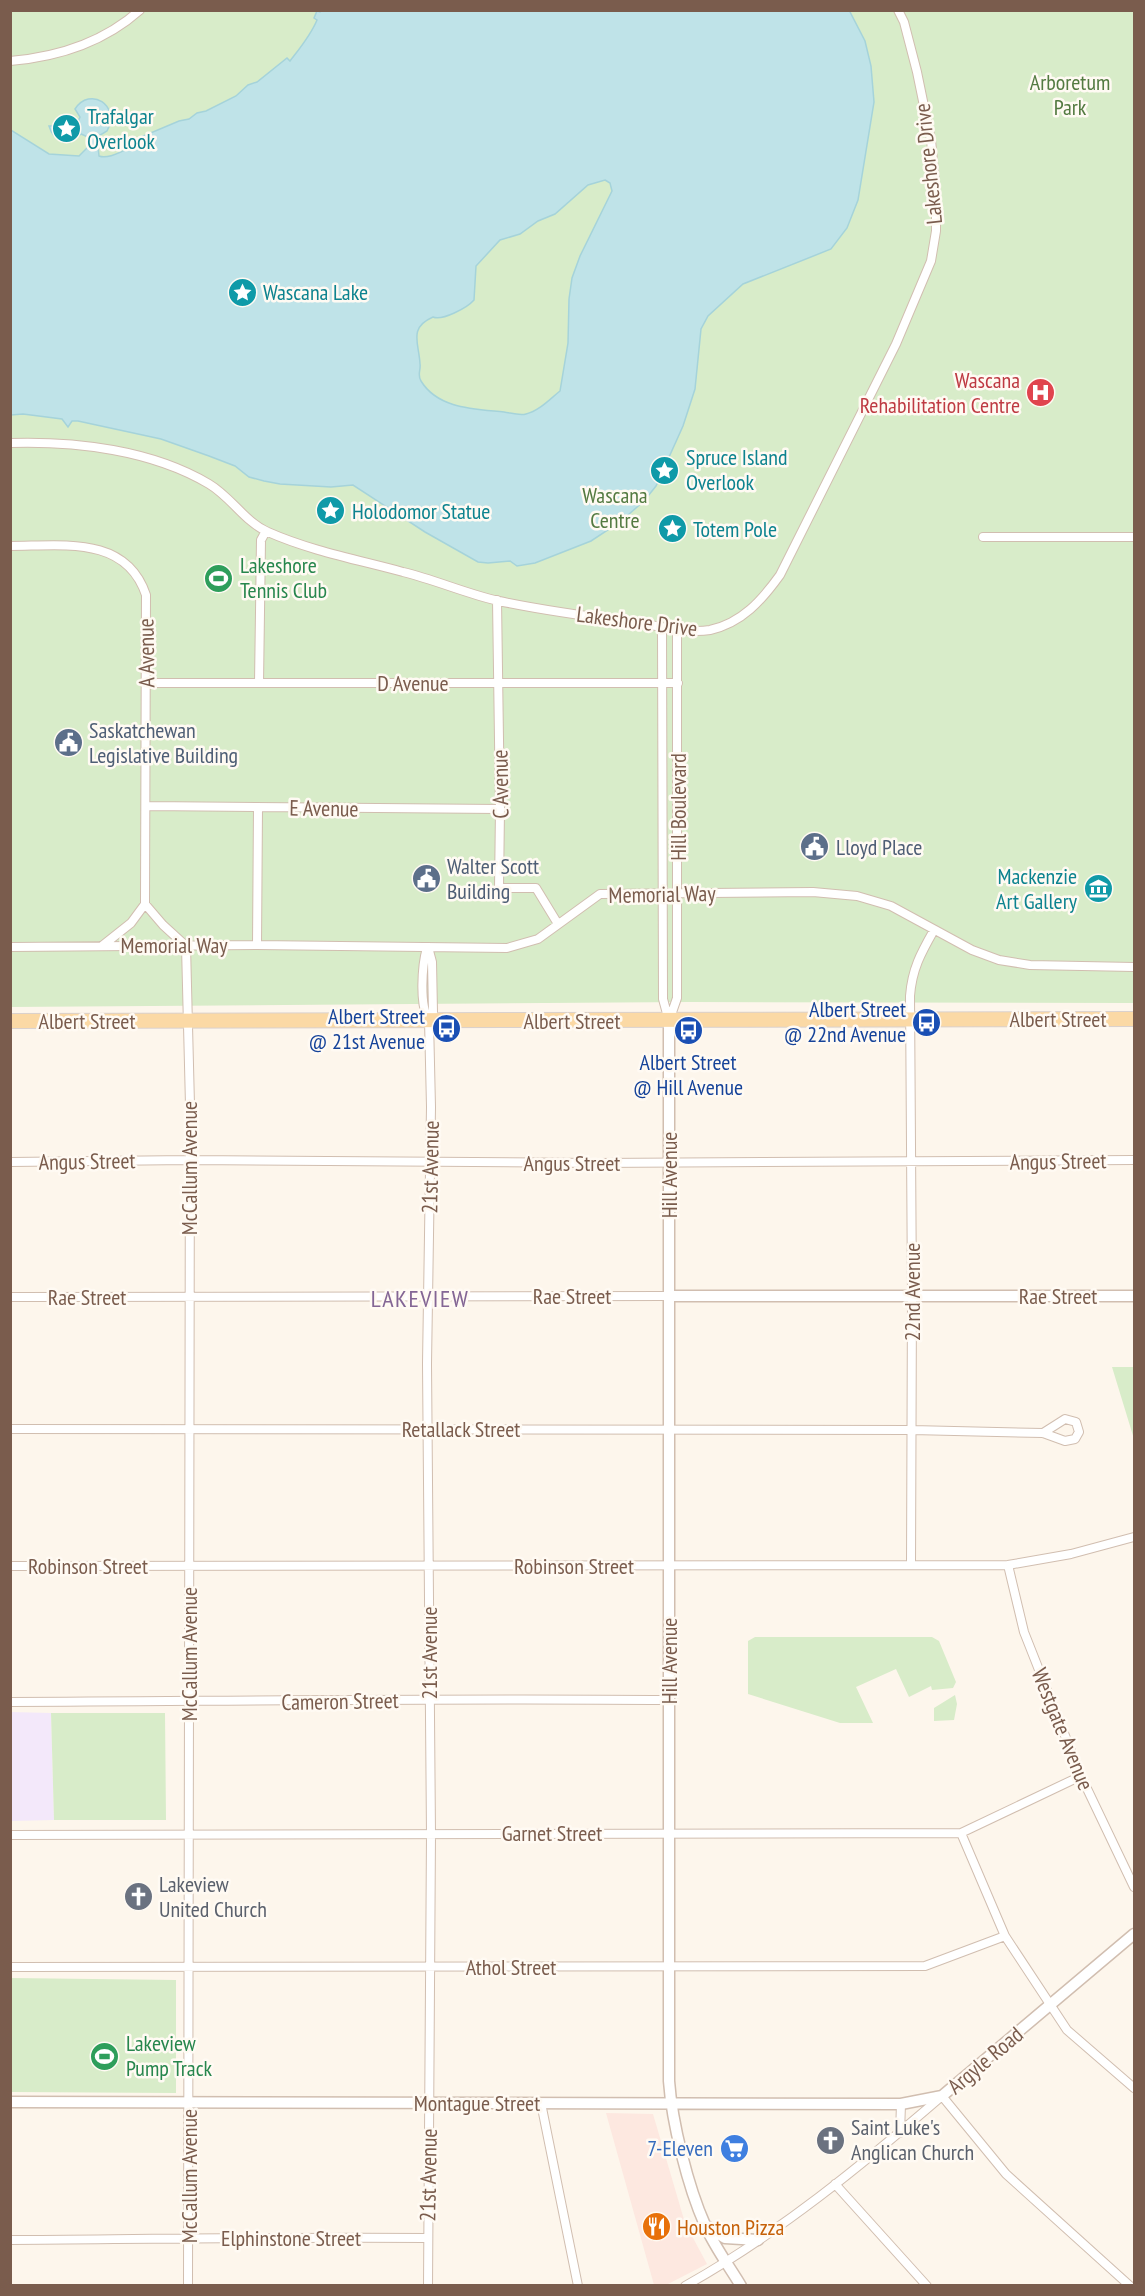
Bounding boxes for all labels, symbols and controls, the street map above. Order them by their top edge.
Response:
park label: Arboretum Park [1030,68,1110,121]
place label: Trafalgar Overlook [87,102,156,155]
street label: Lakeshore Drive [908,102,948,226]
place icon: Trafalgar Overlook [50,113,82,145]
place icon: Wascana Lake [226,276,258,308]
place label: Wascana Lake [263,278,368,306]
place label: Wascana Rehabilitation Centre [860,366,1020,419]
hospital icon: Wascana Rehabilitation Centre [1025,377,1057,409]
place label: Spruce Island Overlook [686,443,787,496]
place icon: Spruce Island Overlook [649,454,681,486]
park label: Wascana Centre [582,481,648,534]
place icon: Holodomor Statue [315,495,347,527]
place label: Holodomor Statue [352,497,490,525]
place icon: Totem Pole [656,513,688,545]
place label: Totem Pole [693,515,777,543]
place label: Lakeshore Tennis Club [240,551,327,604]
sports icon: Lakeshore Tennis Club [203,562,235,594]
street label: Lakeshore Drive [575,600,699,642]
street label: A Avenue [131,618,161,688]
street label: D Avenue [377,669,449,697]
place label: Saskatchewan Legislative Building [89,716,238,769]
public building icon: Saskatchewan Legislative Building [52,727,84,759]
street label: C Avenue [485,749,515,819]
street label: Hill Boulevard [664,753,692,861]
street label: E Avenue [289,793,359,823]
public building icon: Lloyd Place [799,831,831,863]
place label: Lloyd Place [836,833,922,861]
place label: Walter Scott Building [447,852,539,905]
place label: Mackenzie Art Gallery [996,862,1078,915]
public building icon: Walter Scott Building [410,863,442,895]
museum icon: Mackenzie Art Gallery [1082,873,1114,905]
street label: Memorial Way [608,879,716,909]
street label: Memorial Way [120,931,228,959]
place label: Albert Street @ 22nd Avenue [784,995,906,1048]
place label: Albert Street @ 21st Avenue [308,1002,425,1055]
street label: Albert Street [1010,1005,1106,1033]
bus stop icon: Albert Street @ 22nd Avenue [911,1006,943,1038]
street label: Albert Street [39,1007,135,1035]
street label: Albert Street [524,1007,620,1035]
bus stop icon: Albert Street @ 21st Avenue [430,1013,462,1045]
bus stop icon: Albert Street @ Hill Avenue [672,1014,704,1046]
place label: Albert Street @ Hill Avenue [633,1048,743,1101]
street label: McCallum Avenue [175,1101,203,1235]
street label: 21st Avenue [415,1120,445,1214]
street label: Hill Avenue [655,1132,683,1218]
street label: Angus Street [38,1146,136,1176]
street label: Angus Street [1009,1146,1107,1176]
street label: Angus Street [524,1149,620,1177]
street label: 22nd Avenue [898,1243,926,1341]
street label: Rae Street [533,1282,611,1310]
street label: Rae Street [1019,1282,1097,1310]
street label: Rae Street [48,1283,126,1311]
district label: LAKEVIEW [371,1283,469,1314]
street label: Retallack Street [402,1415,520,1443]
street label: Robinson Street [28,1552,148,1580]
street label: Robinson Street [514,1552,634,1580]
street label: McCallum Avenue [175,1587,203,1721]
street label: 21st Avenue [415,1607,443,1700]
street label: Hill Avenue [655,1618,683,1704]
street label: Westgate Avenue [1026,1664,1100,1794]
street label: Cameron Street [281,1686,399,1716]
street label: Garnet Street [502,1819,602,1847]
place label: Lakeview United Church [159,1870,267,1923]
church icon: Lakeview United Church [122,1881,154,1913]
street label: Athol Street [466,1953,556,1981]
street label: Argyle Road [941,2020,1029,2100]
place label: Lakeview Pump Track [126,2029,212,2082]
sports icon: Lakeview Pump Track [89,2040,121,2072]
street label: Montague Street [414,2089,540,2117]
street label: McCallum Avenue [175,2109,203,2243]
place label: Saint Luke's Anglican Church [851,2113,974,2166]
church icon: Saint Luke's Anglican Church [814,2124,846,2156]
street label: 21st Avenue [413,2128,443,2222]
supermarket icon: 7-Eleven [718,2132,750,2164]
place label: 7-Eleven [647,2134,713,2162]
restaurant icon: Houston Pizza [640,2211,672,2243]
place label: Houston Pizza [677,2213,784,2241]
street label: Elphinstone Street [221,2224,361,2252]

